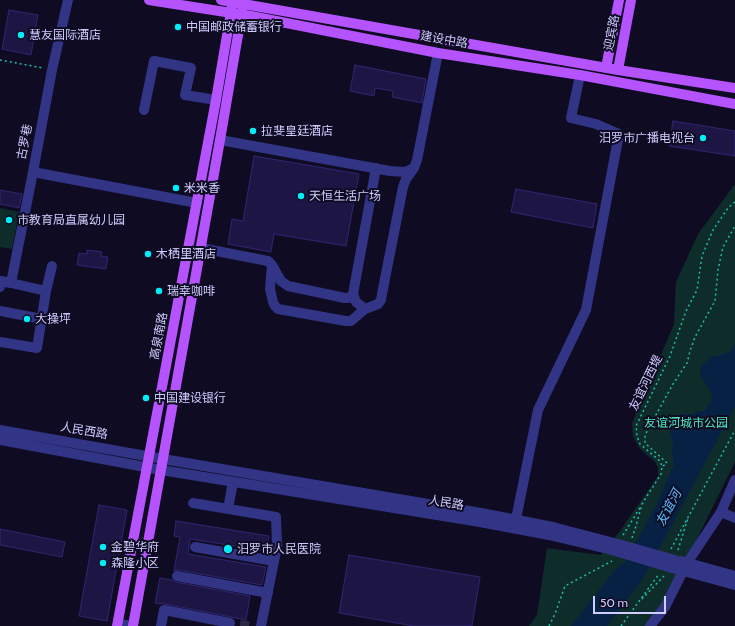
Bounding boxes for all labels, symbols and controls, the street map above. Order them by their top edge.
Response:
street label: 迎宾路 [601,14,623,52]
place label: 中国邮政储蓄银行 [186,20,282,34]
marker: 中国邮政储蓄银行 [173,22,183,32]
place label: 慧友国际酒店 [29,28,101,42]
street label: 建设中路 [419,29,469,51]
marker: 慧友国际酒店 [16,30,26,40]
street label: 古罗巷 [14,123,36,161]
place label: 拉斐皇廷酒店 [261,124,333,138]
marker: 拉斐皇廷酒店 [248,126,258,136]
place label: 汨罗市广播电视台 [599,131,695,145]
marker: 汨罗市广播电视台 [698,133,708,143]
place label: 米米香 [184,181,220,195]
marker: 米米香 [171,183,181,193]
place label: 天恒生活广场 [309,189,381,203]
marker: 天恒生活广场 [296,191,306,201]
place label: 市教育局直属幼儿园 [17,213,125,227]
marker: 市教育局直属幼儿园 [4,215,14,225]
place label: 木栖里酒店 [156,247,216,261]
marker: 木栖里酒店 [143,249,153,259]
place label: 瑞幸咖啡 [167,284,215,298]
marker: 瑞幸咖啡 [154,286,164,296]
street label: 高泉南路 [147,311,171,361]
place label: 大操坪 [35,312,71,326]
marker: 大操坪 [22,314,32,324]
street label: 友谊河西堤 [626,353,666,413]
place label: 中国建设银行 [154,391,226,405]
marker: 中国建设银行 [141,393,151,403]
park label: 友谊河城市公园 [644,416,728,430]
street label: 人民西路 [59,420,109,442]
water label: 友谊河 [653,487,685,529]
street label: 人民路 [427,493,465,513]
place label: 金碧华府 [111,540,159,554]
marker: 金碧华府 [98,542,108,552]
place label: 汨罗市人民医院 [237,542,321,556]
marker: 汨罗市人民医院 [222,543,234,555]
place label: 森隆小区 [111,556,159,570]
marker: 森隆小区 [98,558,108,568]
scale bar [595,588,668,614]
text: 50 m [600,595,628,610]

